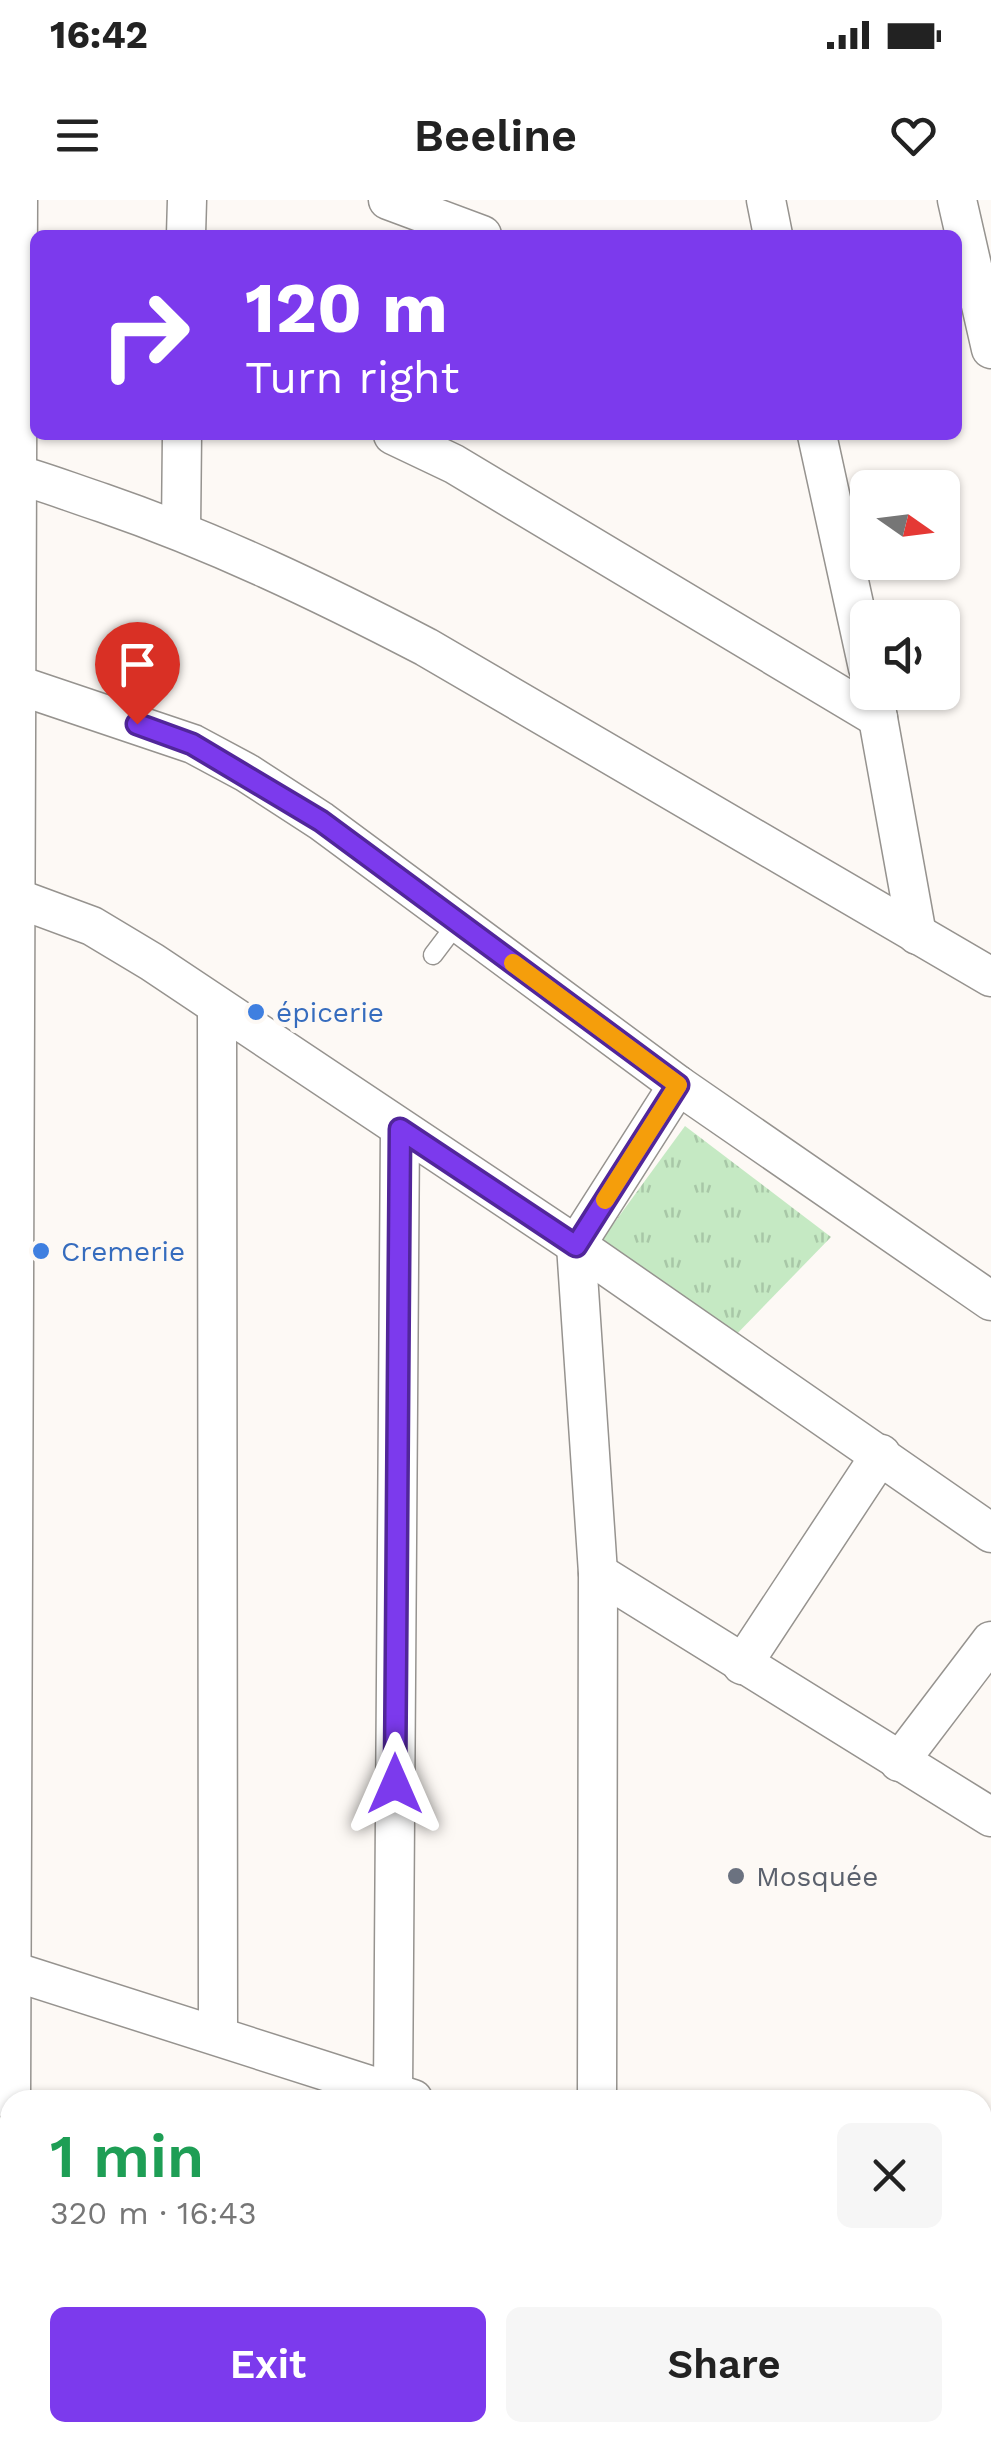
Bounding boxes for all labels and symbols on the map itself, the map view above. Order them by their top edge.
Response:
north arrow [850,470,960,580]
pin [95,622,180,725]
place label: épicerie [276,996,384,1029]
marker: épicerie [245,1001,267,1023]
place label: Cremerie [61,1235,185,1268]
marker: Cremerie [30,1240,52,1262]
position arrow [343,1732,447,1836]
place label: Mosquée [756,1860,878,1893]
marker: Mosquée [725,1865,747,1887]

